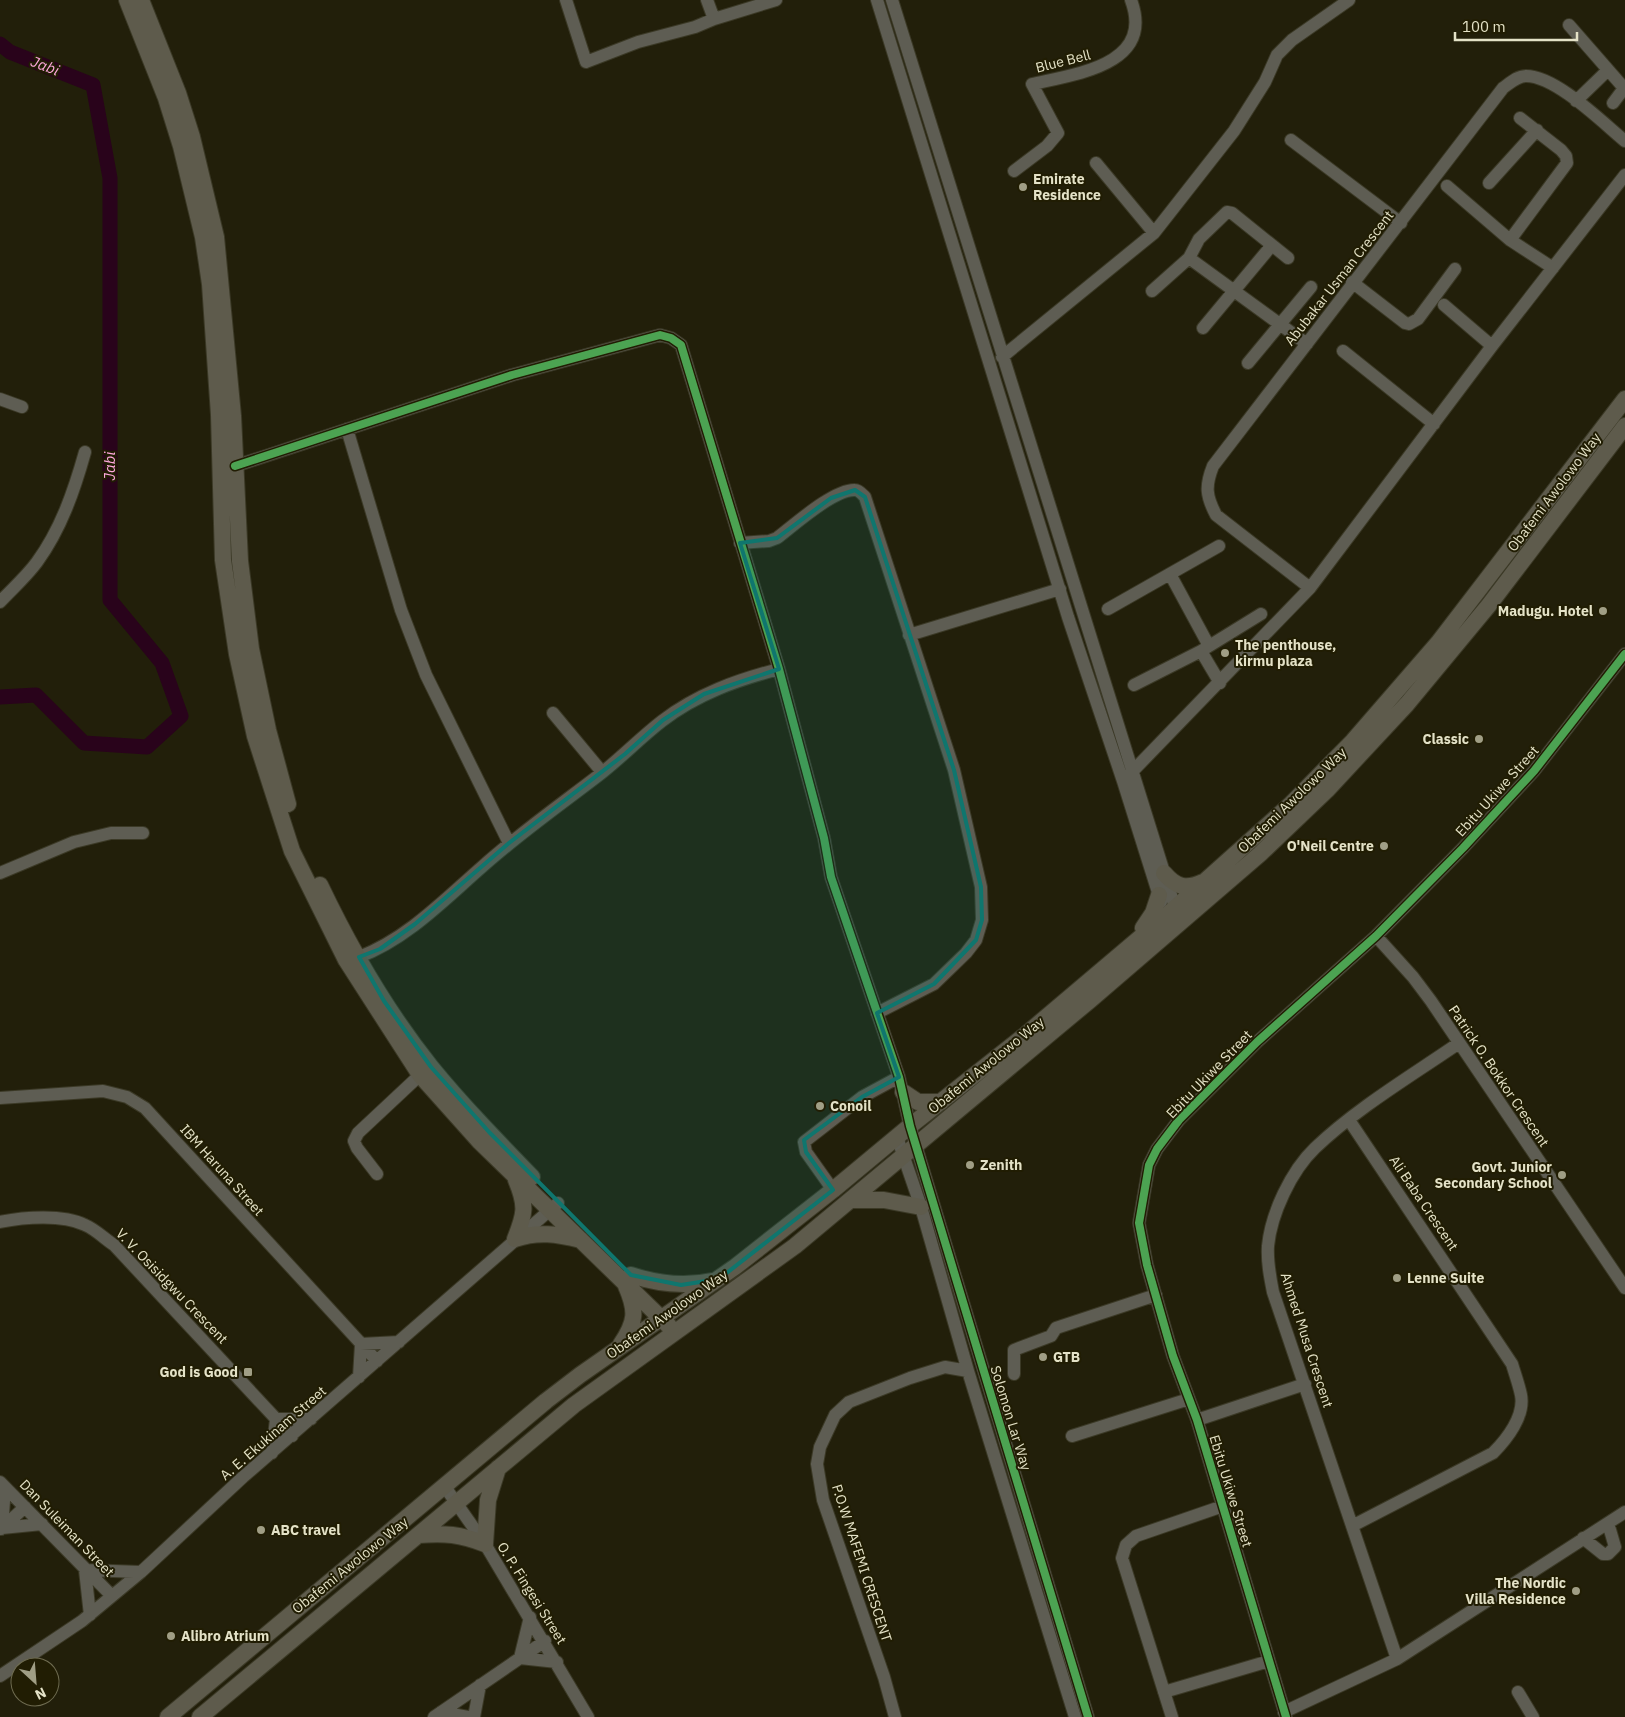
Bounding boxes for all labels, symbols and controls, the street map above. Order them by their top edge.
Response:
scale bar [1455,10,1578,42]
text: 100 m [1462,17,1506,36]
street label: Blue Bell [1034,45,1093,77]
water label: Jabi [28,52,62,80]
place label: Emirate Residence [1033,170,1101,204]
marker: Emirate Residence [1017,181,1029,193]
street label: Abubakar Usman Crescent [1281,207,1398,349]
street label: Obafemi Awolowo Way [1503,429,1605,555]
water label: Jabi [100,452,119,480]
place label: Madugu. Hotel [1498,602,1593,620]
marker: Madugu. Hotel [1597,605,1609,617]
place label: The penthouse, kirmu plaza [1235,636,1336,670]
marker: The penthouse, kirmu plaza [1219,647,1231,659]
place label: Classic [1422,730,1469,748]
marker: Classic [1473,733,1485,745]
street label: Ebitu Ukiwe Street [1451,742,1543,840]
street label: Obafemi Awolowo Way [1234,743,1350,857]
place label: O'Neil Centre [1287,837,1374,855]
marker: O'Neil Centre [1378,840,1390,852]
street label: Patrick O. Bokkor Crescent [1445,1002,1553,1150]
street label: Obafemi Awolowo Way [924,1013,1048,1117]
street label: Ebitu Ukiwe Street [1162,1026,1256,1122]
place label: Conoil [830,1097,872,1115]
marker: Conoil [814,1100,826,1112]
street label: IBM Haruna Street [176,1120,268,1220]
street label: Ali Baba Crescent [1386,1152,1463,1254]
place label: Zenith [980,1156,1022,1174]
place label: Govt. Junior Secondary School [1435,1158,1552,1192]
marker: Zenith [964,1159,976,1171]
marker: Govt. Junior Secondary School [1556,1169,1568,1181]
street label: V. V. Osisidgwu Crescent [112,1225,232,1348]
street label: Obafemi Awolowo Way [603,1265,731,1363]
place label: Lenne Suite [1407,1269,1484,1287]
street label: Ahmed Musa Crescent [1277,1270,1337,1410]
marker: Lenne Suite [1391,1272,1403,1284]
place label: GTB [1053,1348,1080,1366]
marker: GTB [1037,1351,1049,1363]
place label: God is Good [159,1363,238,1381]
street label: Solomon Lar Way [987,1363,1035,1473]
marker: God is Good [242,1366,254,1378]
street label: A. E. Ekukinam Street [216,1382,330,1484]
street label: Ebitu Ukiwe Street [1205,1433,1257,1549]
street label: Dan Suleiman Street [16,1476,118,1581]
street label: P.O.W MAFEMI CRESCENT [828,1482,896,1644]
street label: Obafemi Awolowo Way [288,1513,412,1617]
place label: ABC travel [271,1521,341,1539]
marker: ABC travel [255,1524,267,1536]
street label: O. P. Fingesi Street [493,1539,571,1647]
place label: The Nordic Villa Residence [1465,1574,1566,1608]
marker: The Nordic Villa Residence [1570,1585,1582,1597]
place label: Alibro Atrium [181,1627,269,1645]
marker: Alibro Atrium [165,1630,177,1642]
north arrow [10,1657,60,1707]
text: N [32,1683,49,1704]

